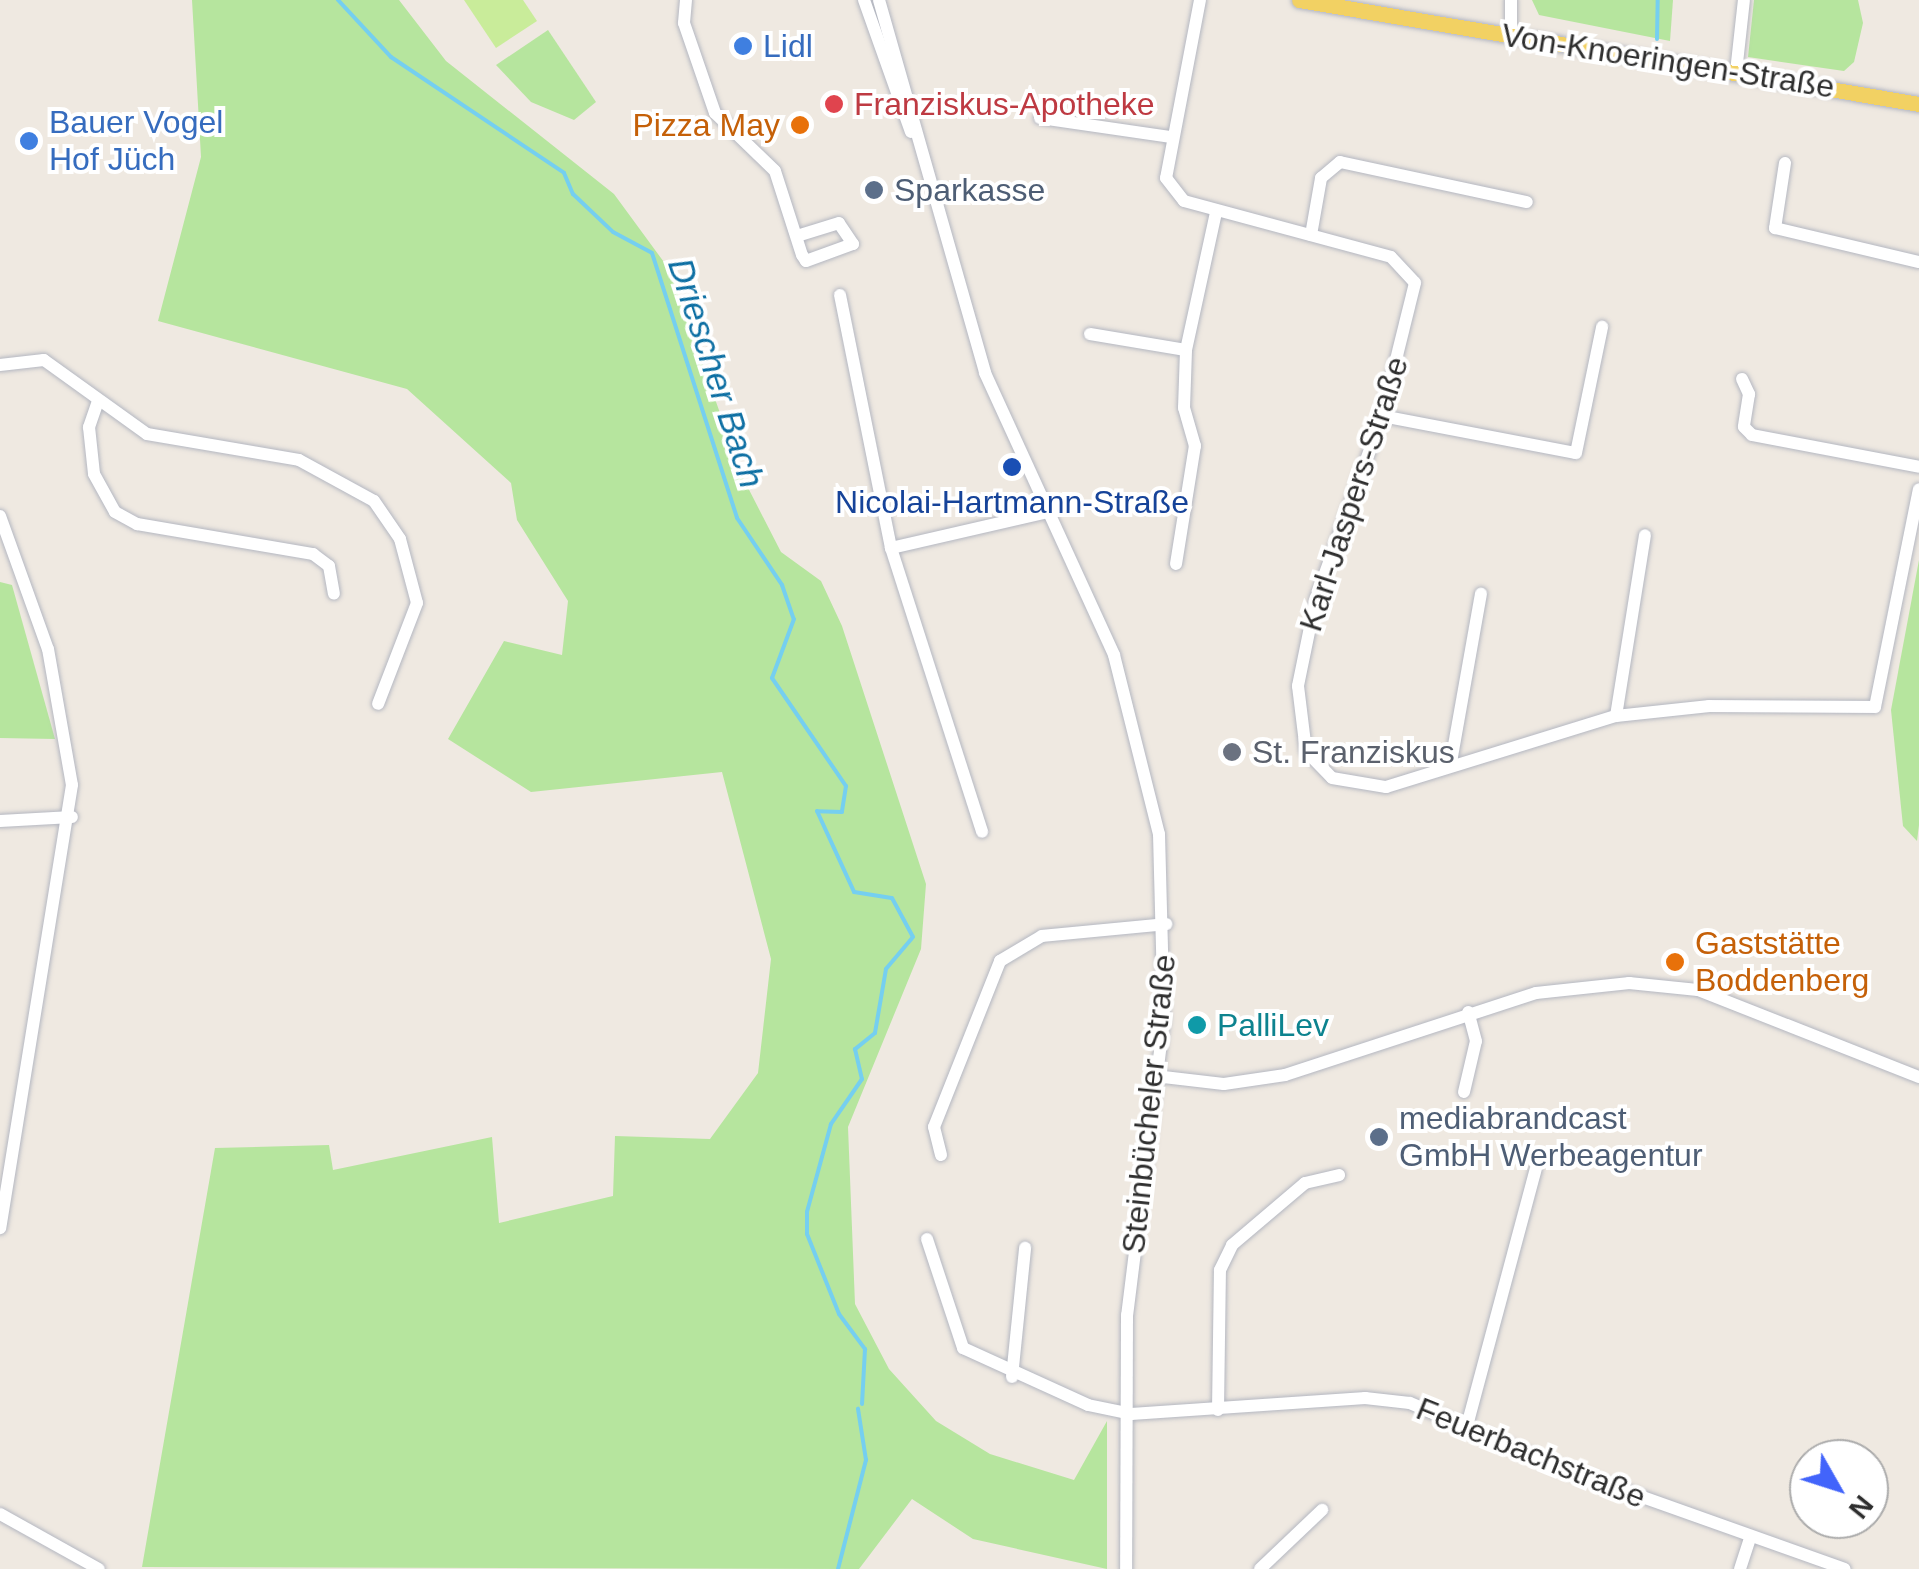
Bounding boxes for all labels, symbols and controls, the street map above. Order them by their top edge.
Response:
street label: Von-Knoeringen-Straße [1499,16,1837,106]
place label: Lidl [763,27,813,65]
marker: Lidl [732,35,754,57]
place label: Franziskus-Apotheke [854,85,1155,123]
marker: Franziskus-Apotheke [823,93,845,115]
place label: Bauer Vogel Hof Jüch [49,104,223,179]
place label: Pizza May [632,106,780,144]
marker: Pizza May [789,114,811,136]
marker: Bauer Vogel Hof Jüch [18,130,40,152]
place label: Sparkasse [894,171,1045,209]
marker: Sparkasse [863,179,885,201]
water label: Driescher Bach [659,253,773,493]
street label: Karl-Jaspers-Straße [1292,352,1416,636]
marker: Nicolai-Hartmann-Straße [1001,456,1023,478]
place label: Nicolai-Hartmann-Straße [835,483,1189,521]
place label: St. Franziskus [1252,733,1455,771]
marker: St. Franziskus [1221,741,1243,763]
place label: Gaststätte Boddenberg [1695,925,1869,1000]
marker: Gaststätte Boddenberg [1664,951,1686,973]
street label: Steinbücheler Straße [1114,953,1184,1255]
place label: PalliLev [1217,1006,1329,1044]
marker: PalliLev [1186,1014,1208,1036]
place label: mediabrandcast GmbH Werbeagentur [1399,1100,1703,1175]
marker: mediabrandcast GmbH Werbeagentur [1368,1126,1390,1148]
street label: Feuerbachstraße [1411,1390,1651,1516]
north arrow [1789,1439,1889,1539]
text: N [1843,1489,1880,1525]

